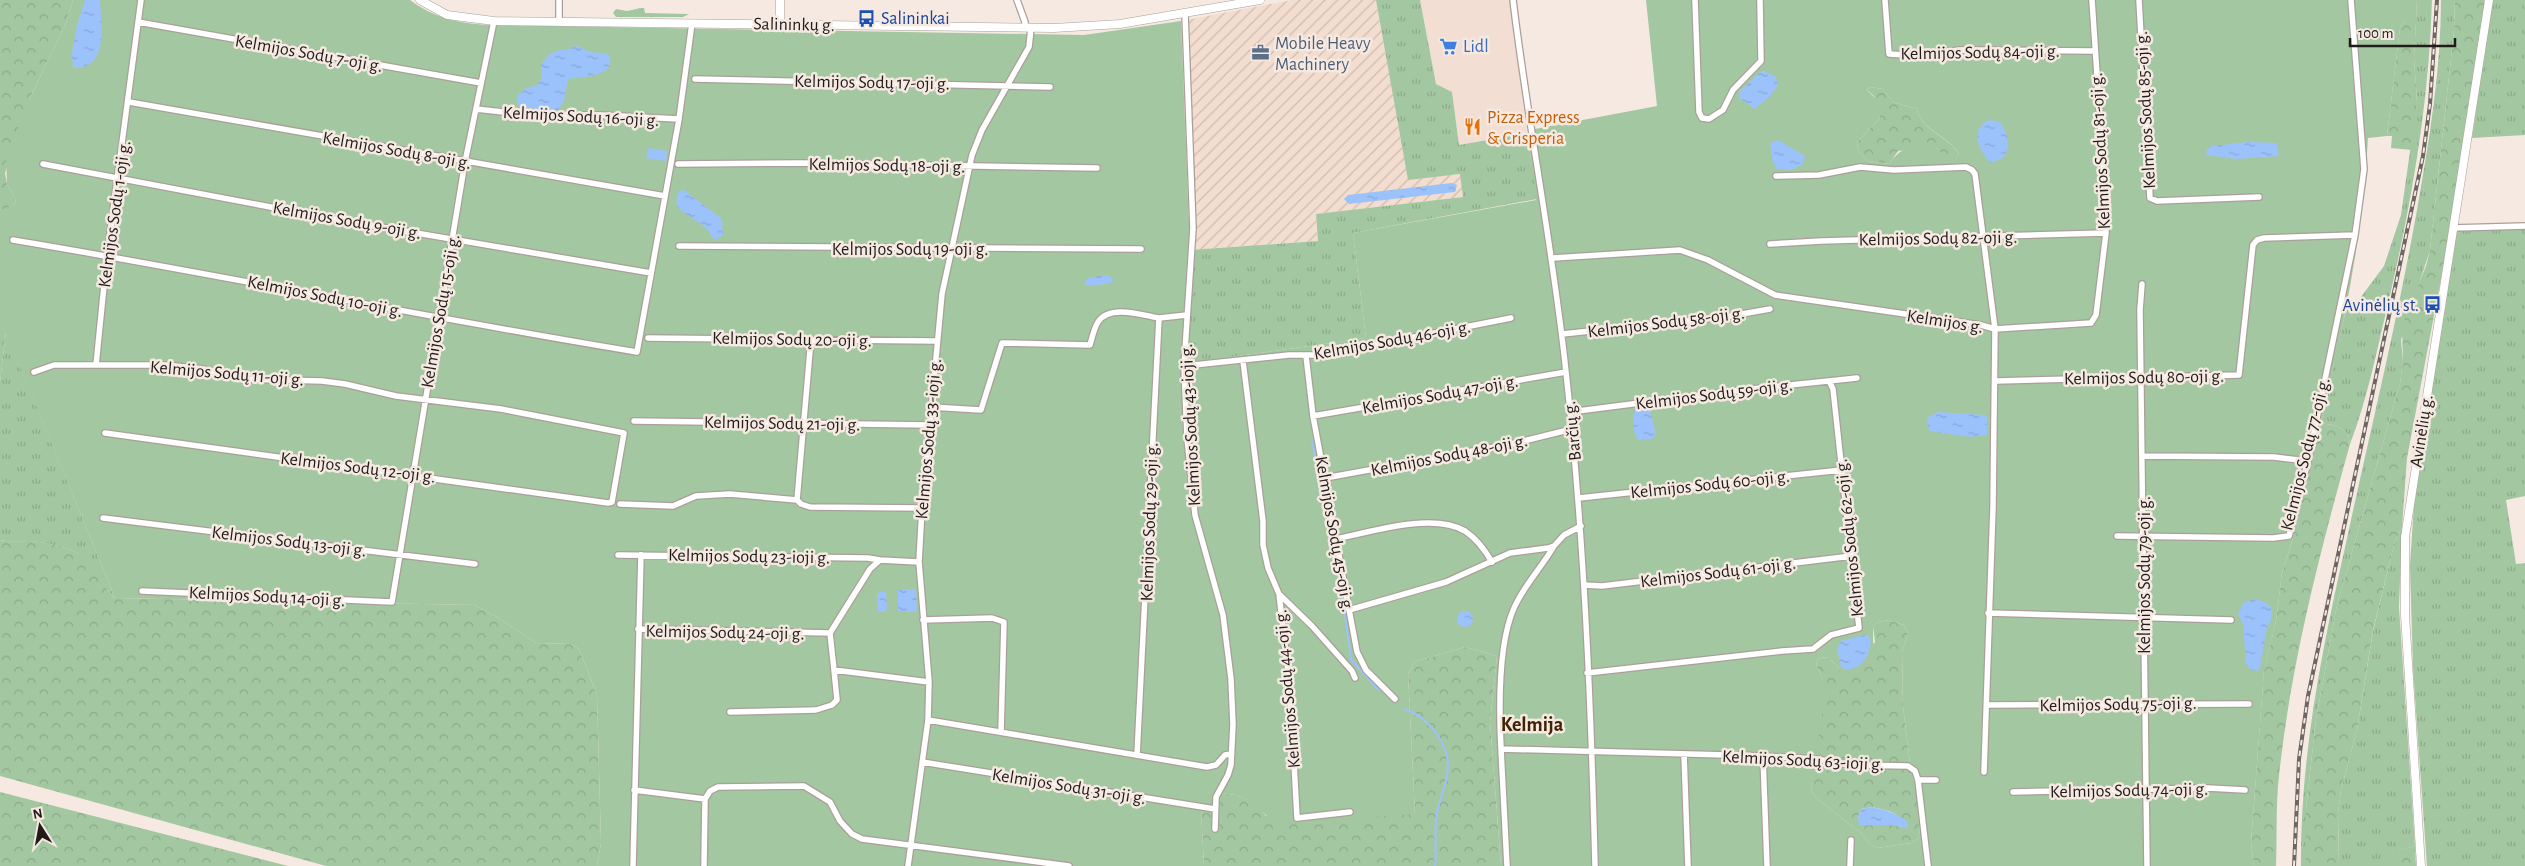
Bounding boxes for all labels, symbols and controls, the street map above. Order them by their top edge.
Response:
bus stop icon: Salininkai [857,8,877,28]
place label: Salininkai [881,10,950,28]
street label: Salininkų g. [753,15,835,35]
scale bar [2350,15,2455,47]
text: 100 m [2358,26,2393,41]
street label: Kelmijos Sodų 85-oji g. [2133,31,2159,189]
street label: Kelmijos Sodų 7-oji g. [234,32,384,76]
place label: Mobile Heavy Machinery [1275,35,1371,74]
supermarket icon: Lidl [1439,36,1459,56]
place label: Lidl [1463,38,1489,56]
office icon: Mobile Heavy Machinery [1251,43,1271,63]
street label: Kelmijos Sodų 84-oji g. [1900,43,2060,63]
street label: Kelmijos Sodų 81-oji g. [2088,72,2114,230]
street label: Kelmijos Sodų 17-oji g. [794,73,950,93]
street label: Kelmijos Sodų 16-oji g. [502,104,660,130]
place label: Pizza Express & Crisperia [1487,109,1580,148]
restaurant icon: Pizza Express & Crisperia [1463,117,1483,137]
street label: Kelmijos Sodų 8-oji g. [321,129,472,173]
street label: Kelmijos Sodų 1-oji g. [96,140,134,289]
street label: Kelmijos Sodų 18-oji g. [808,156,965,176]
street label: Kelmijos Sodų 9-oji g. [271,199,422,243]
street label: Kelmijos Sodų 82-oji g. [1859,229,2018,249]
street label: Kelmijos Sodų 15-oji g. [419,233,463,389]
street label: Kelmijos Sodų 19-oji g. [832,241,988,259]
street label: Kelmijos Sodų 10-oji g. [246,273,404,321]
bus stop icon: Avinėlių st. [2423,295,2443,315]
place label: Avinėlių st. [2342,297,2419,315]
street label: Kelmijos Sodų 58-oji g. [1587,304,1746,342]
street label: Kelmijos g. [1905,307,1984,337]
street label: Kelmijos Sodų 46-oji g. [1312,318,1472,364]
street label: Kelmijos Sodų 20-oji g. [712,330,872,350]
street label: Kelmijos Sodų 43-ioji g. [1178,343,1204,507]
street label: Kelmijos Sodų 11-oji g. [149,358,305,390]
street label: Kelmijos Sodų 33-ioji g. [913,358,945,520]
street label: Kelmijos Sodų 80-oji g. [2064,368,2224,388]
street label: Kelmijos Sodų 47-oji g. [1361,372,1520,418]
street label: Kelmijos Sodų 59-oji g. [1635,376,1794,414]
street label: Kelmijos Sodų 77-oji g. [2278,376,2334,533]
street label: Avinėlių g. [2407,393,2437,469]
street label: Barčių g. [1561,400,1585,462]
street label: Kelmijos Sodų 21-oji g. [704,414,860,434]
street label: Kelmijos Sodų 48-oji g. [1369,432,1529,480]
street label: Kelmijos Sodų 29-oji g. [1138,442,1162,602]
street label: Kelmijos Sodų 12-oji g. [279,450,437,486]
street label: Kelmijos Sodų 45-oji g. [1311,455,1357,614]
street label: Kelmijos Sodų 62-oji g. [1833,458,1867,618]
street label: Kelmijos Sodų 60-oji g. [1630,468,1791,502]
street label: Kelmijos Sodų 79-oji g. [2136,496,2154,654]
street label: Kelmijos Sodų 13-oji g. [211,524,367,560]
street label: Kelmijos Sodų 23-ioji g. [668,547,830,567]
street label: Kelmijos Sodų 61-oji g. [1639,555,1797,591]
street label: Kelmijos Sodų 14-oji g. [188,584,346,610]
street label: Kelmijos Sodų 44-oji g. [1272,609,1304,769]
street label: Kelmijos Sodų 24-oji g. [645,623,805,643]
street label: Kelmijos Sodų 75-oji g. [2039,695,2197,715]
district label: Kelmija [1501,715,1564,735]
street label: Kelmijos Sodų 63-ioji g. [1721,748,1884,774]
street label: Kelmijos Sodų 31-oji g. [991,766,1147,808]
street label: Kelmijos Sodų 74-oji g. [2050,781,2208,801]
north arrow [15,801,65,851]
text: N [32,806,44,822]

